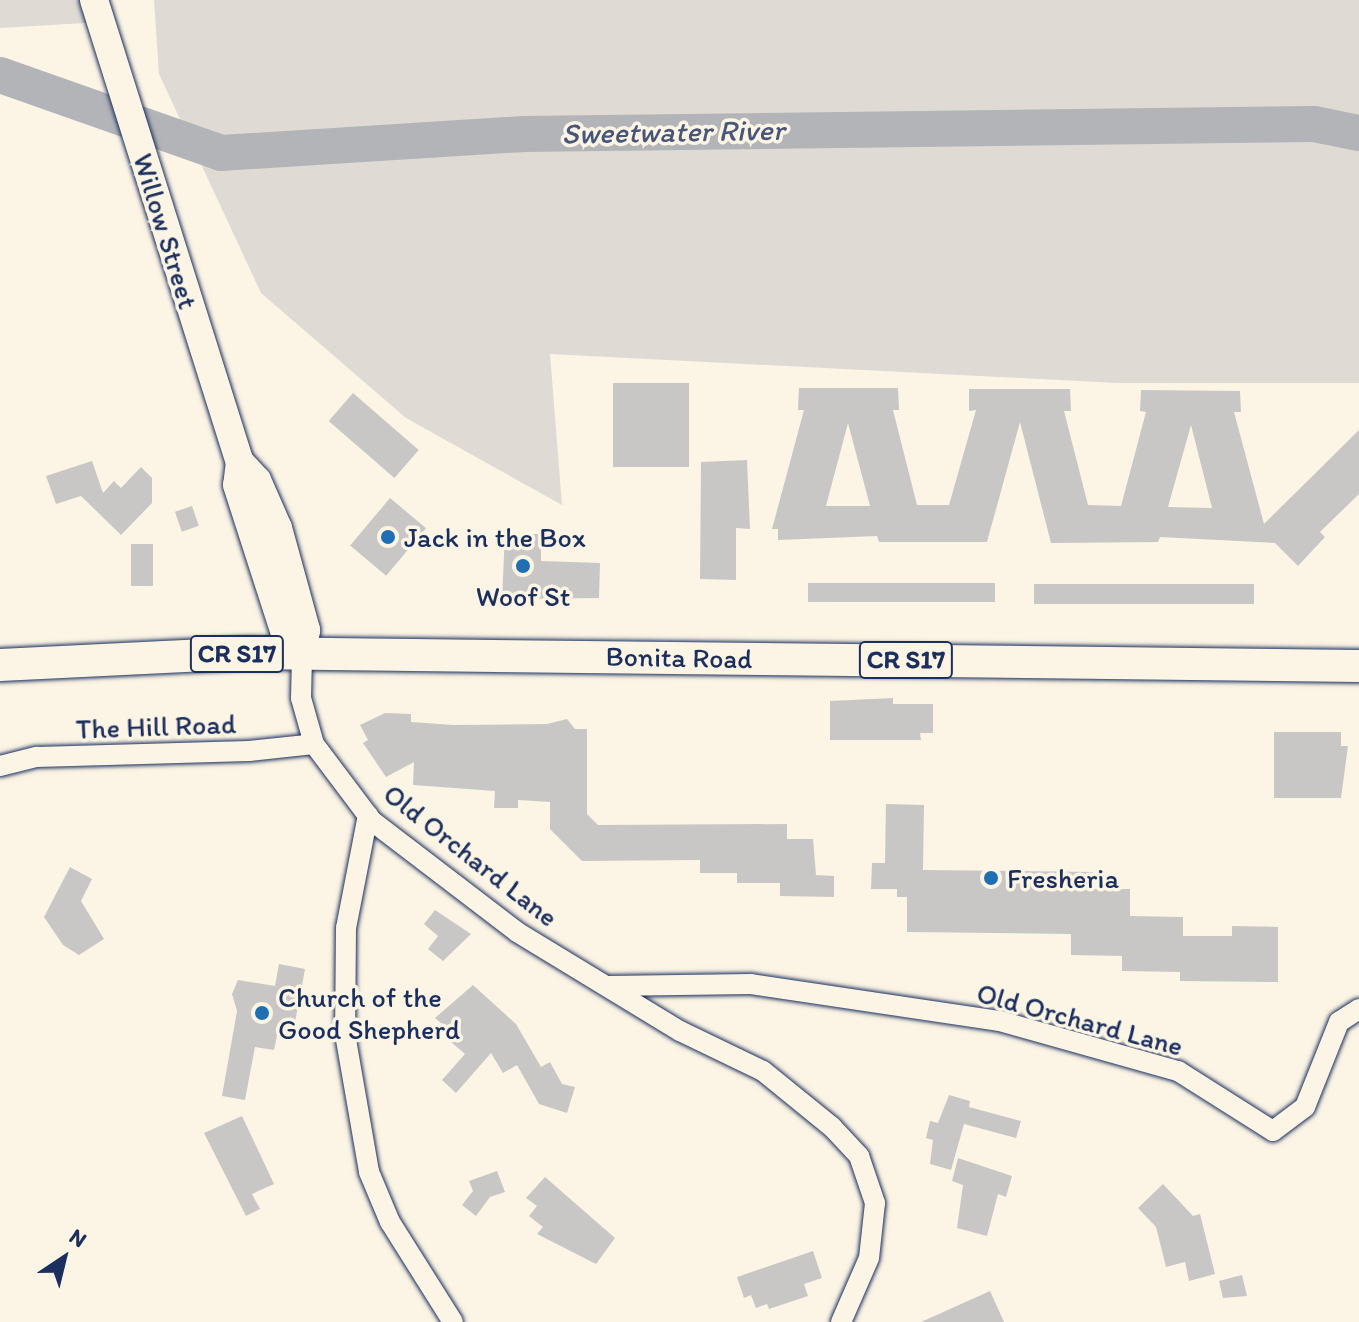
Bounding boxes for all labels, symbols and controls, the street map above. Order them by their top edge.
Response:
water label: Sweetwater River [562,112,784,152]
street label: Willow Street [126,149,206,313]
place label: Jack in the Box [404,520,585,554]
marker: Jack in the Box [379,528,397,546]
marker: Woof St [514,557,532,575]
place label: Woof St [476,579,570,613]
road number: CR S17 [189,632,285,676]
road number: CR S17 [858,638,954,682]
street label: Bonita Road [605,639,753,675]
street label: The Hill Road [76,706,236,746]
street label: Old Orchard Lane [377,776,565,934]
place label: Fresheria [1007,861,1119,895]
marker: Fresheria [982,869,1000,887]
street label: Old Orchard Lane [973,975,1187,1063]
place label: Church of the Good Shepherd [278,980,460,1046]
marker: Church of the Good Shepherd [253,1004,271,1022]
north arrow [24,1218,104,1298]
text: N [64,1223,92,1253]

